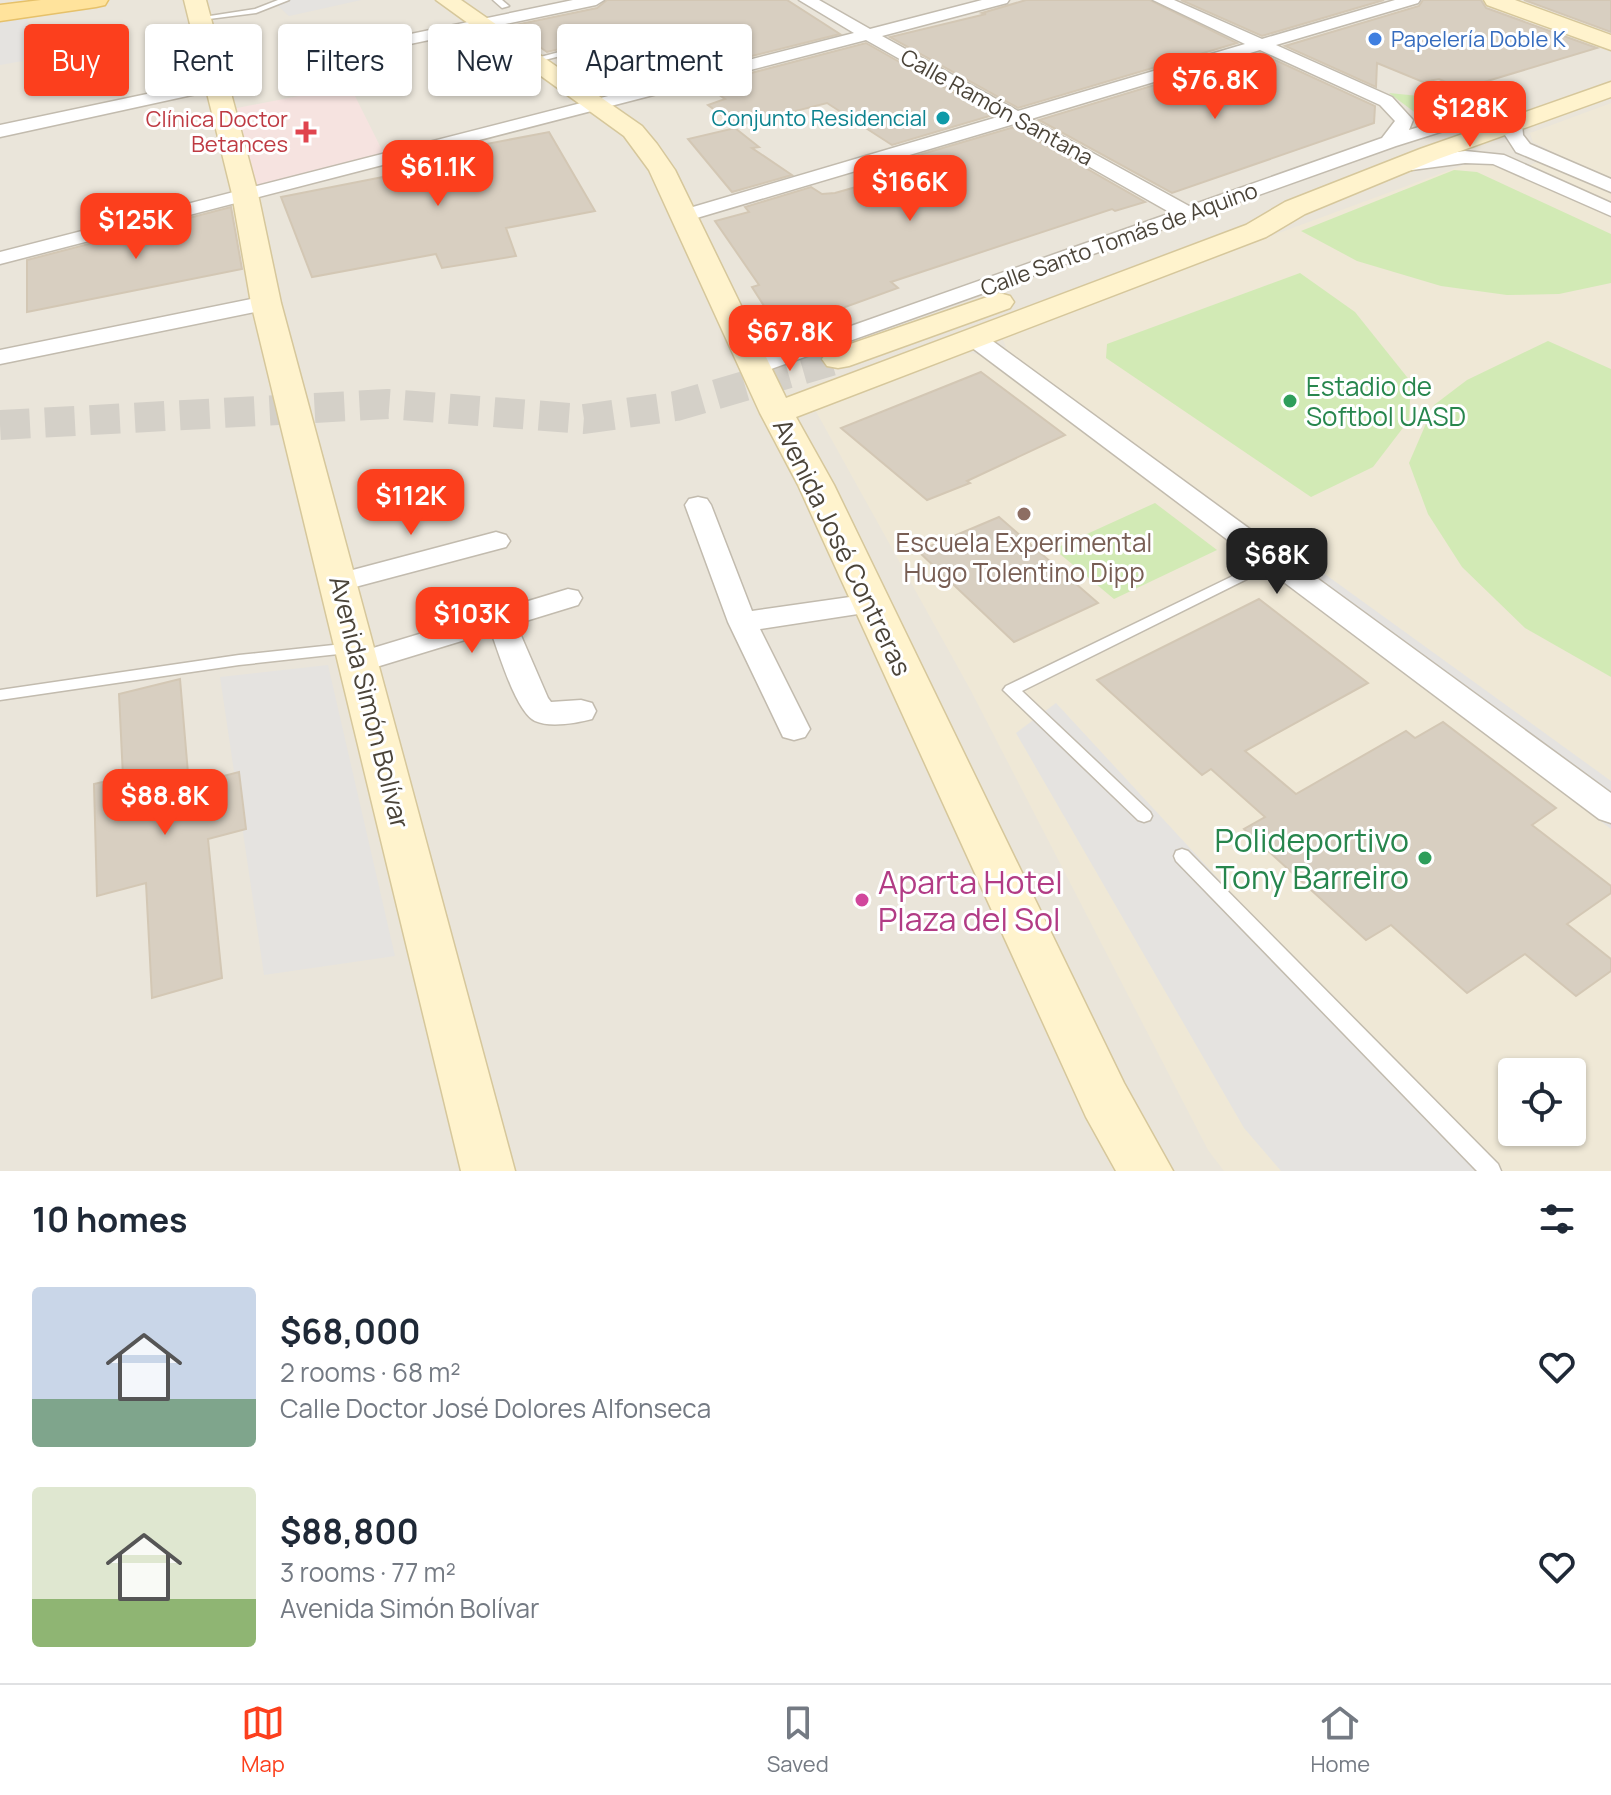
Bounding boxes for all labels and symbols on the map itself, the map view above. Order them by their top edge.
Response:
place label: Papelería Doble K [1391,24,1567,54]
marker: Papelería Doble K [1366,30,1384,48]
street label: Calle Ramón Santana [895,42,1099,172]
pin: $76.8K [1150,53,1280,121]
pin: $128K [1414,81,1526,149]
place label: Conjunto Residencial [711,103,927,133]
place label: Clínica Doctor Betances [146,104,288,159]
marker: Conjunto Residencial [934,109,952,127]
marker: Clínica Doctor Betances [295,121,317,143]
pin: $61.1K [373,140,503,208]
pin: $166K [854,155,966,223]
street label: Calle Santo Tomás de Aquino [976,175,1262,303]
pin: $125K [80,193,192,261]
pin: $67.8K [725,305,855,373]
place label: Estadio de Softbol UASD [1306,368,1466,434]
marker: Estadio de Softbol UASD [1281,392,1299,410]
street label: Avenida José Contreras [765,412,921,682]
pin: $112K [355,469,467,537]
marker: Escuela Experimental Hugo Tolentino Dipp [1015,505,1033,523]
place label: Escuela Experimental Hugo Tolentino Dipp [896,524,1152,590]
pin: $68K [1230,528,1324,596]
street label: Avenida Simón Bolívar [321,572,419,832]
pin: $103K [416,587,528,655]
pin: $88.8K [100,769,230,837]
place label: Polideportivo Tony Barreiro [1214,818,1409,899]
marker: Polideportivo Tony Barreiro [1416,849,1434,867]
place label: Aparta Hotel Plaza del Sol [878,860,1063,941]
marker: Aparta Hotel Plaza del Sol [853,891,871,909]

